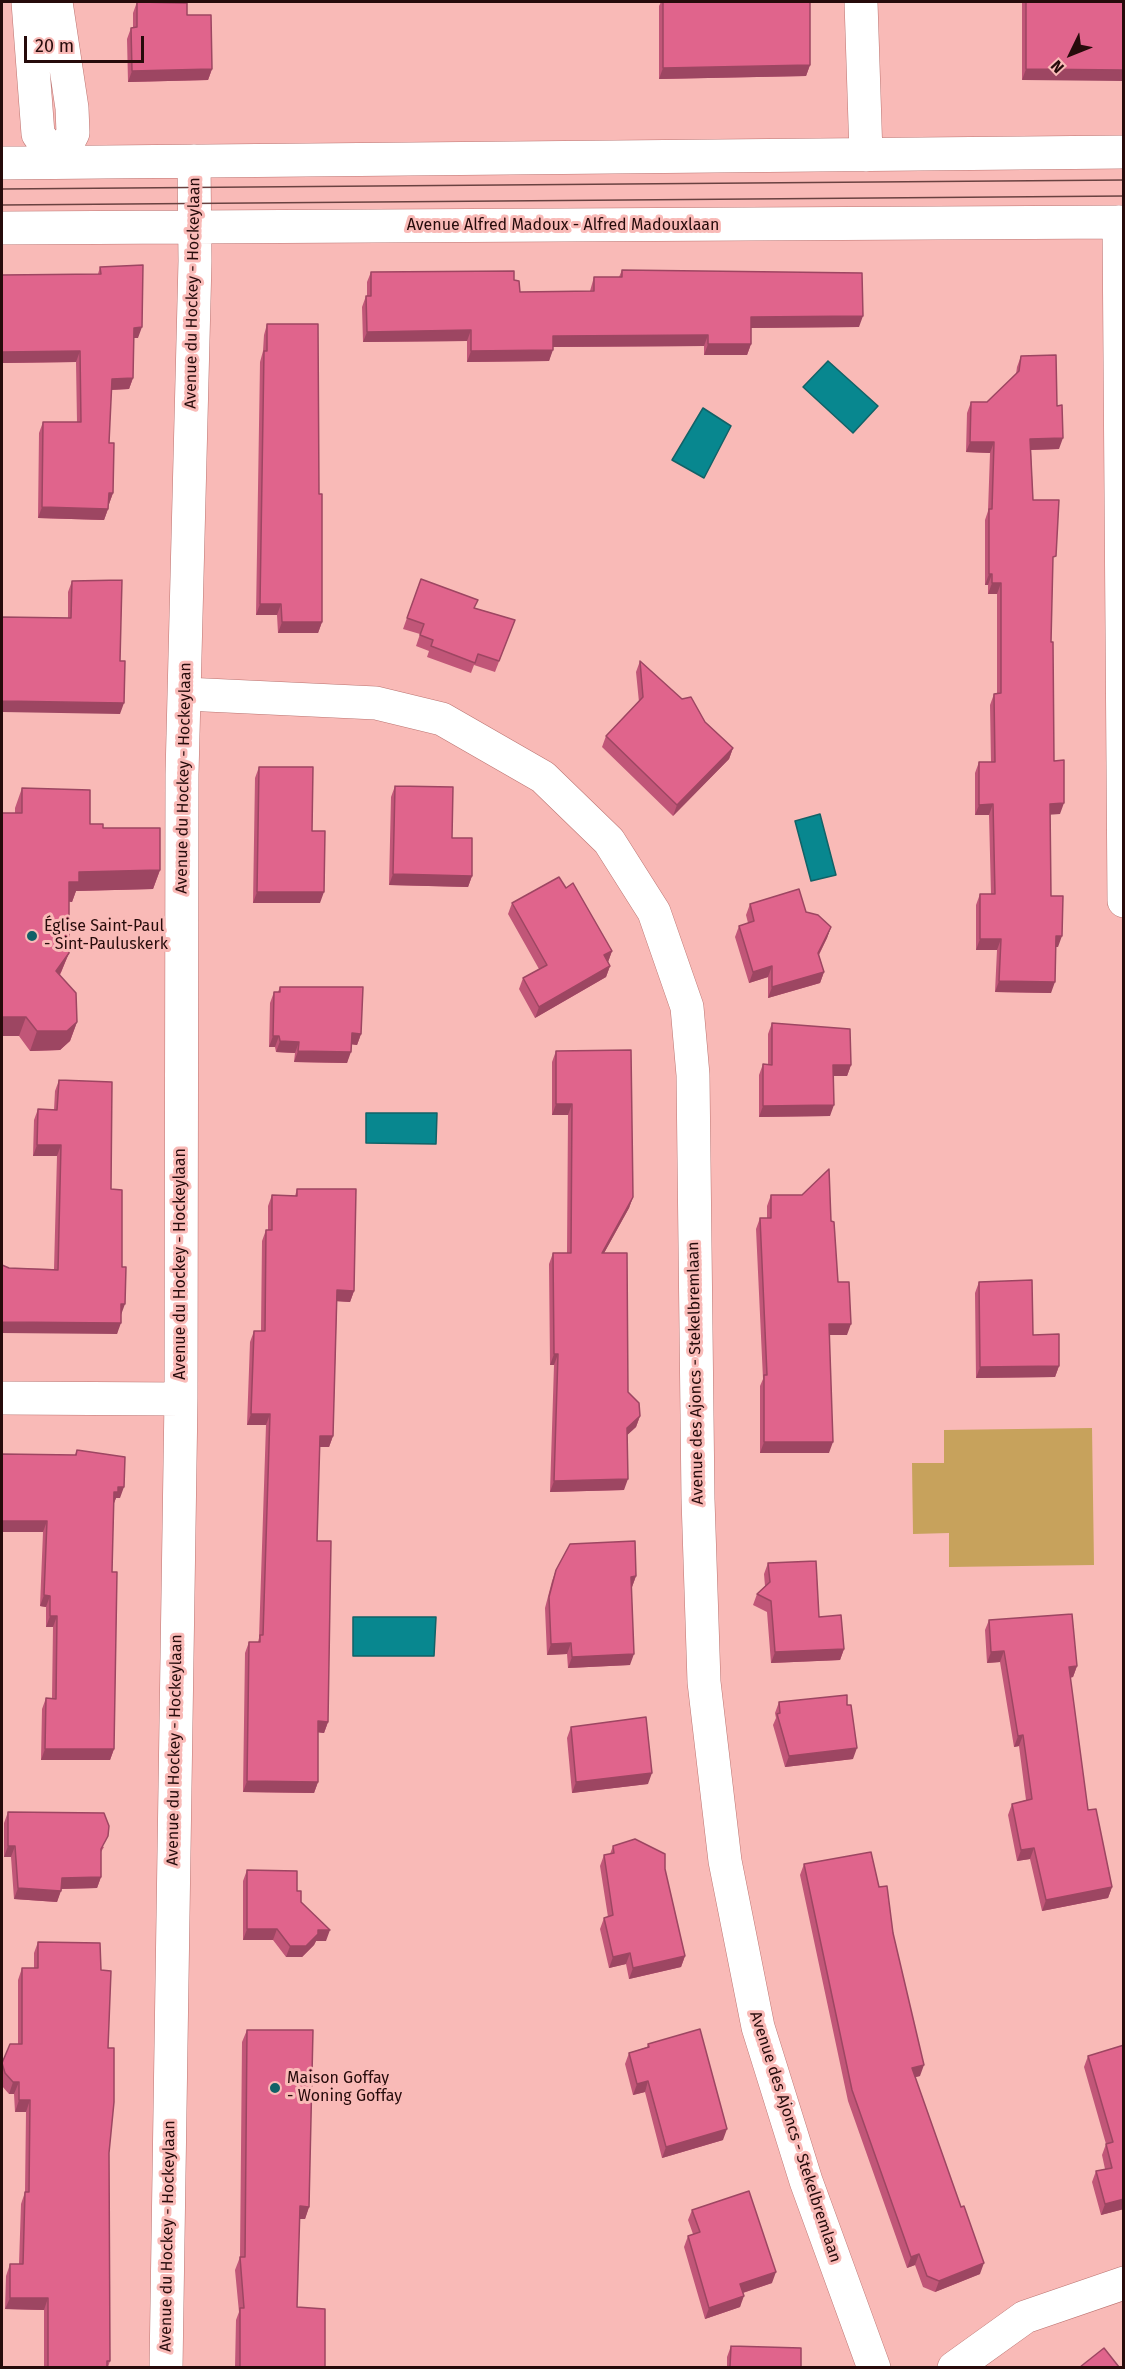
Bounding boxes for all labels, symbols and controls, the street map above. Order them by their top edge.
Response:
scale bar [27,24,147,62]
north arrow [1041,24,1101,84]
text: 20 m [35,35,74,57]
text: N [1047,56,1068,77]
street label: Avenue du Hockey - Hockeylaan [181,177,205,409]
street label: Avenue Alfred Madoux - Alfred Madouxlaan [407,216,719,236]
street label: Avenue du Hockey - Hockeylaan [172,662,196,894]
place label: Église Saint-Paul - Sint-Pauluskerk [44,917,168,955]
marker: Église Saint-Paul - Sint-Pauluskerk [25,929,39,943]
street label: Avenue du Hockey - Hockeylaan [171,1148,191,1380]
street label: Avenue des Ajoncs - Stekelbremlaan [684,1241,708,1505]
street label: Avenue du Hockey - Hockeylaan [163,1634,187,1866]
street label: Avenue des Ajoncs - Stekelbremlaan [745,2009,845,2265]
place label: Maison Goffay - Woning Goffay [287,2069,402,2107]
marker: Maison Goffay - Woning Goffay [268,2081,282,2095]
street label: Avenue du Hockey - Hockeylaan [156,2120,180,2352]

